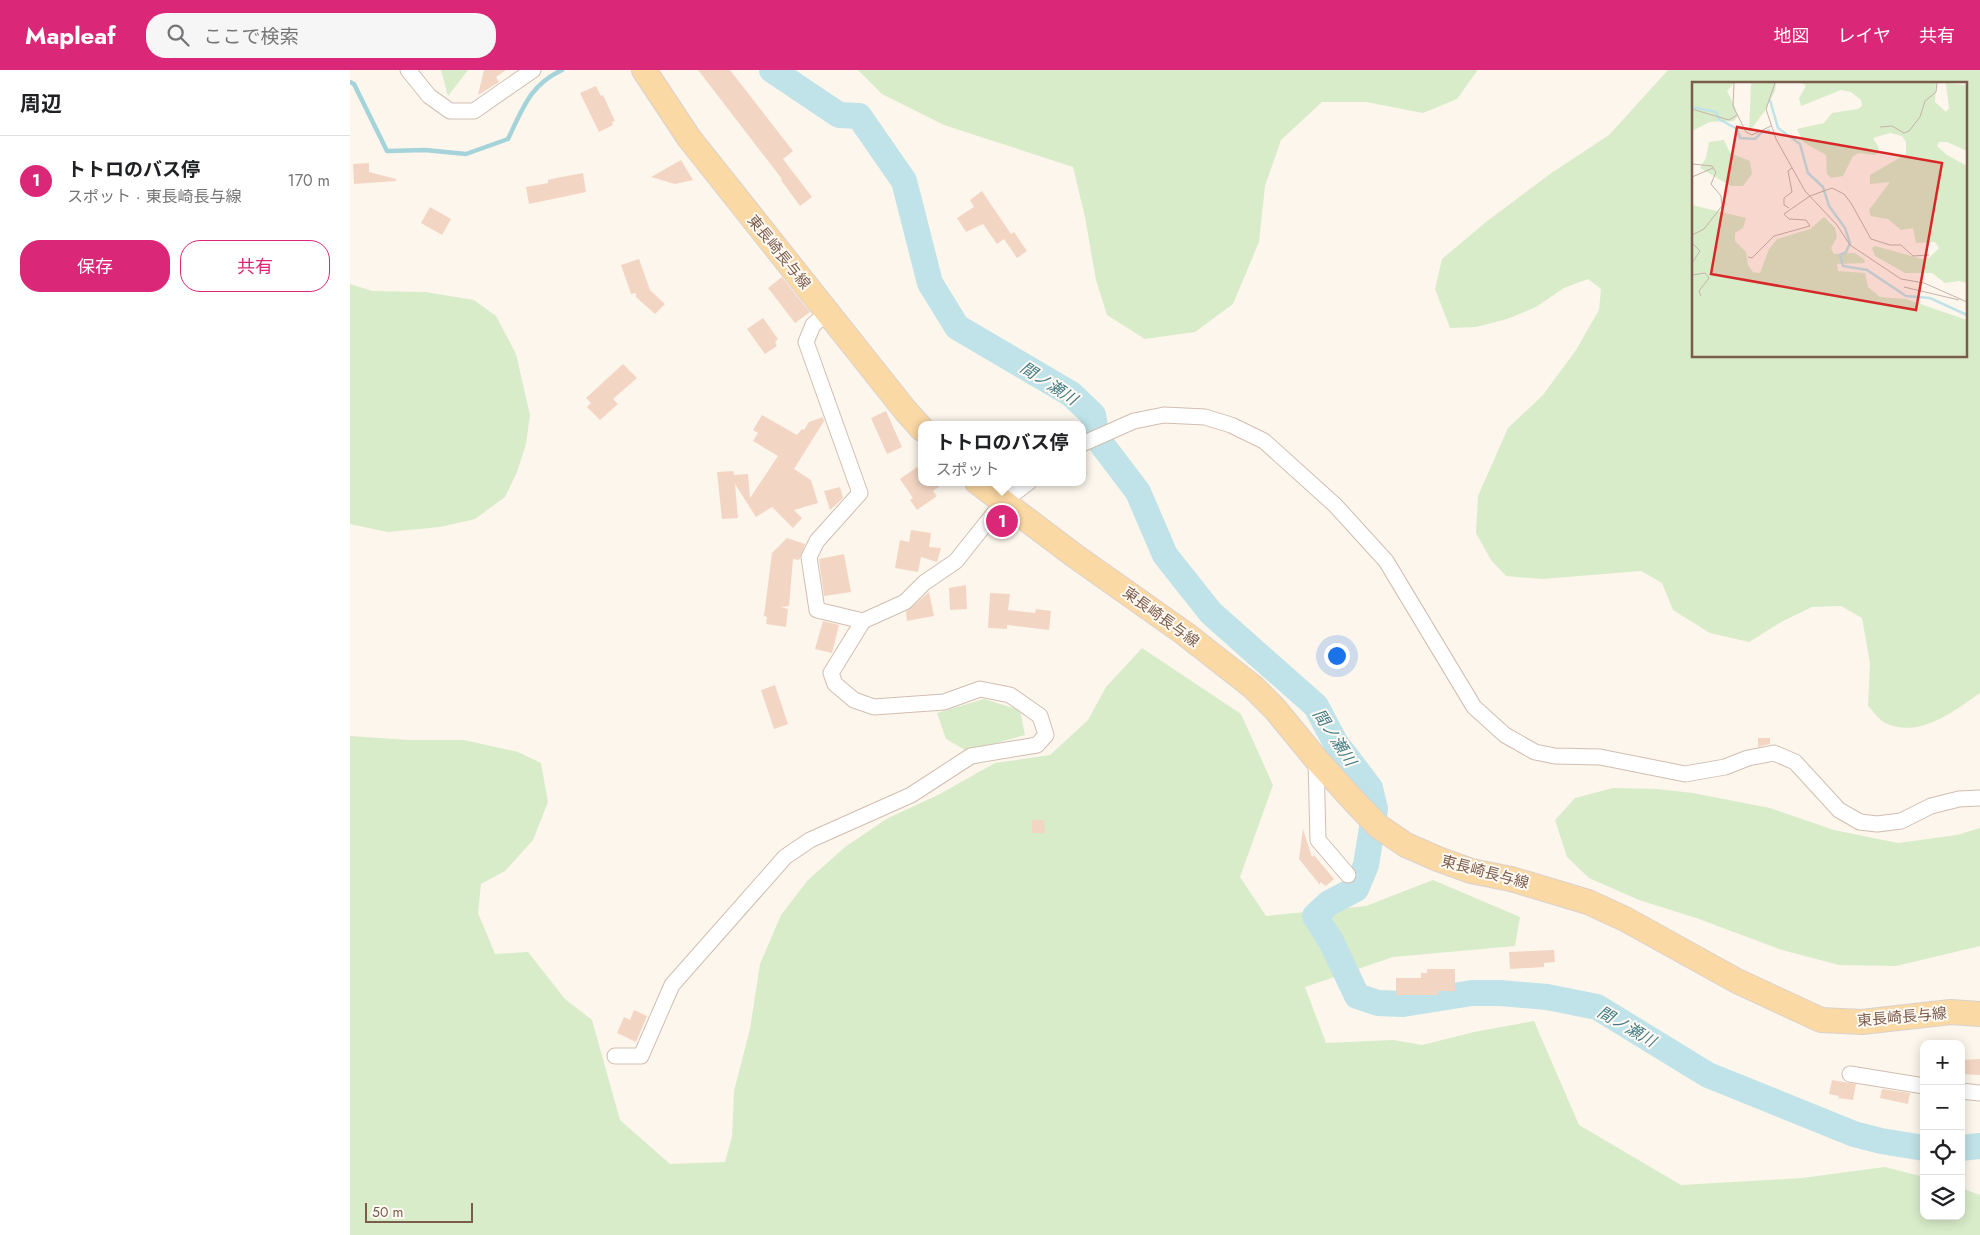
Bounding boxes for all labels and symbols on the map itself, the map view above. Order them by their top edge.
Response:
inset map [1692,82,1968,358]
street label: 東長崎長与線 [742,210,816,294]
water label: 間ノ瀬川 [1016,356,1083,412]
pin: 1 [986,502,1018,540]
street label: 東長崎長与線 [1118,582,1204,652]
your location [1324,643,1350,669]
water label: 間ノ瀬川 [1308,704,1363,772]
street label: 東長崎長与線 [1439,850,1531,894]
water label: 間ノ瀬川 [1593,1000,1662,1053]
street label: 東長崎長与線 [1856,1002,1948,1032]
scale bar [365,1200,472,1223]

